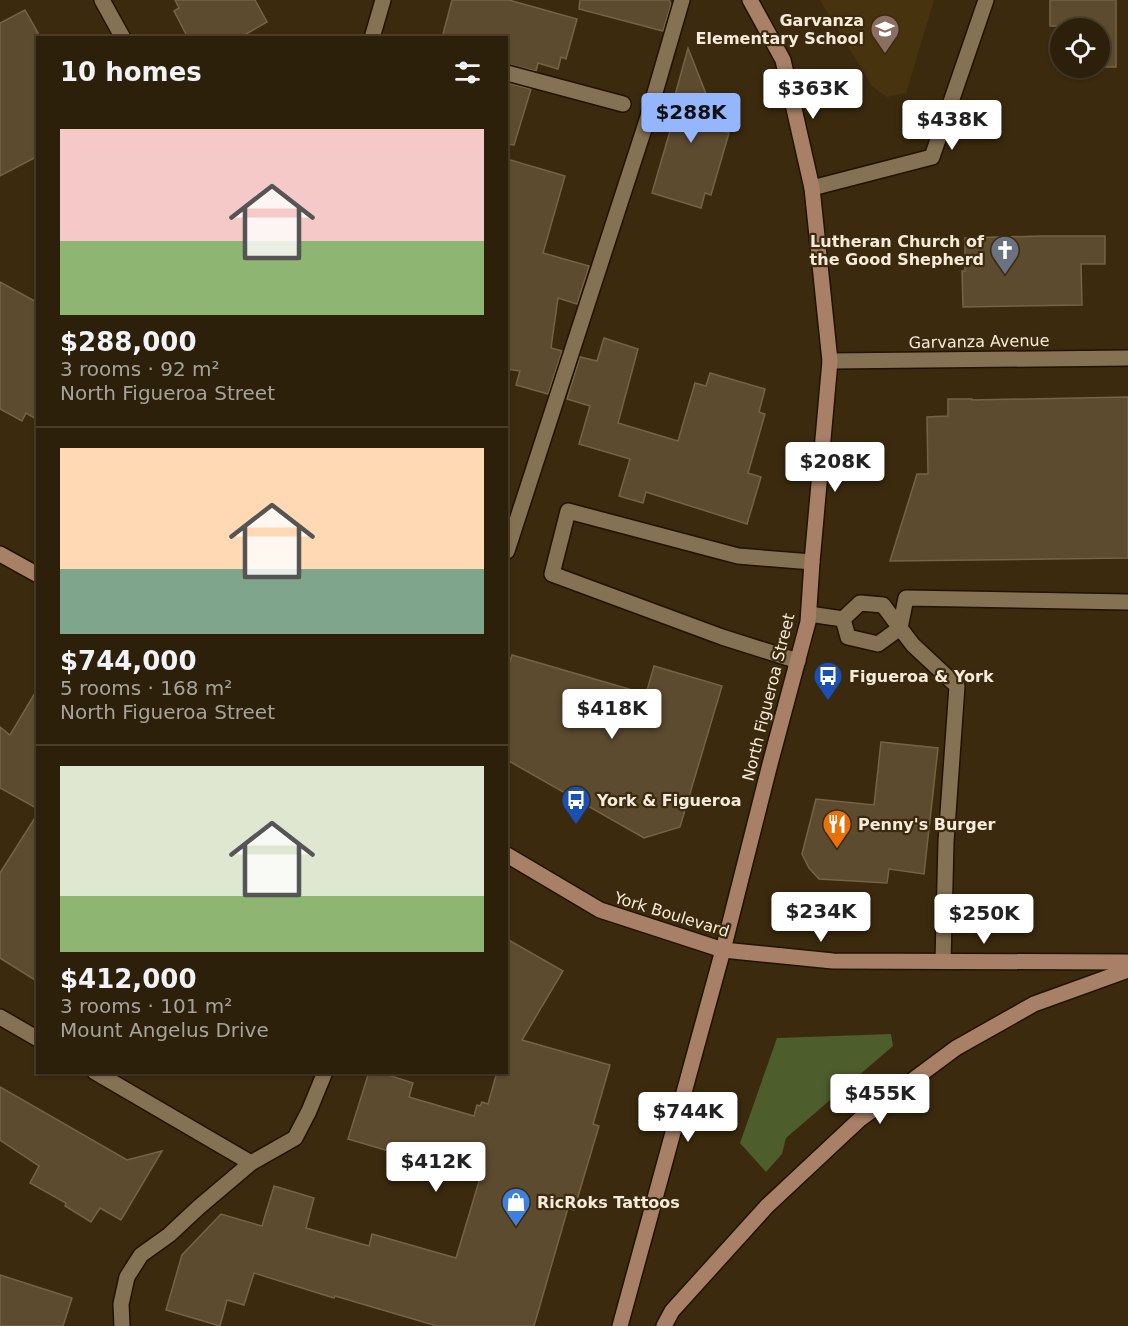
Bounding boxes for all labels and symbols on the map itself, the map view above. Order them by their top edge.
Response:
place label: Garvanza Elementary School [696,11,864,48]
school or university icon: Garvanza Elementary School [869,13,901,55]
pin: $363K [771,69,855,120]
pin: $288K [649,93,733,144]
pin: $438K [910,100,994,151]
place label: Lutheran Church of the Good Shepherd [810,232,985,269]
church icon: Lutheran Church of the Good Shepherd [989,234,1021,276]
street label: Garvanza Avenue [908,331,1050,352]
pin: $208K [793,442,877,493]
street label: North Figueroa Street [738,611,799,783]
bus stop icon: Figueroa & York [812,660,844,702]
place label: Figueroa & York [849,667,994,686]
pin: $418K [570,689,654,740]
bus stop icon: York & Figueroa [560,784,592,826]
place label: York & Figueroa [596,791,742,810]
restaurant icon: Penny's Burger [821,808,853,850]
place label: Penny's Burger [858,815,996,834]
street label: York Boulevard [611,888,732,941]
pin: $234K [779,892,863,943]
pin: $250K [942,894,1026,945]
pin: $455K [838,1074,922,1125]
pin: $744K [646,1092,730,1143]
pin: $412K [394,1142,478,1193]
shop icon: RicRoks Tattoos [500,1186,532,1228]
place label: RicRoks Tattoos [537,1193,680,1212]

